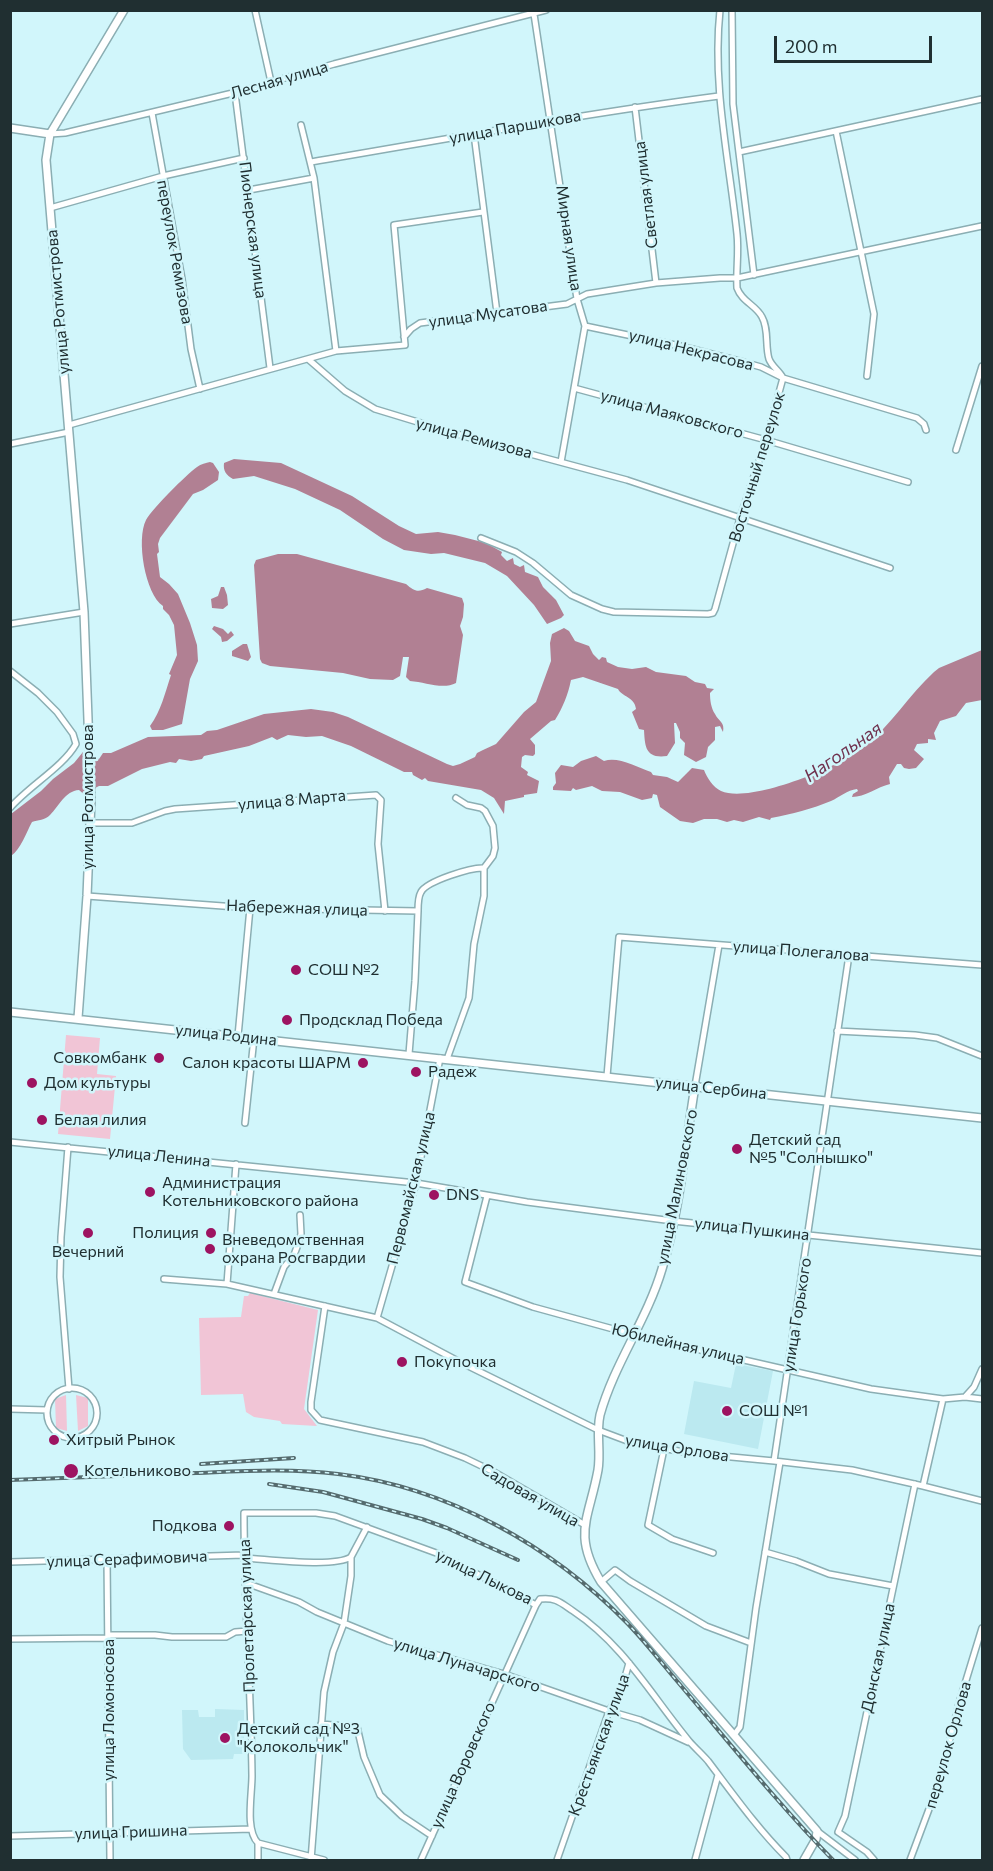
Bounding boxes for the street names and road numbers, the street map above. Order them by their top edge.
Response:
street label: Лесная улица [228,57,330,103]
street label: улица Паршикова [448,106,582,148]
street label: Светлая улица [630,140,662,250]
street label: Пионерская улица [235,161,271,299]
street label: переулок Ремизова [153,178,197,326]
street label: Мирная улица [552,184,586,292]
street label: улица Ротмистрова [42,229,74,375]
street label: улица Мусатова [427,296,549,332]
street label: улица Некрасова [627,325,755,375]
street label: улица Маяковского [598,386,746,442]
street label: Восточный переулок [725,389,789,545]
street label: улица Ремизова [414,413,534,463]
street label: улица Ротмистрова [78,724,98,870]
street label: улица 8 Марта [237,786,347,814]
street label: Набережная улица [226,896,368,920]
street label: улица Полегалова [732,937,870,965]
street label: улица Родина [174,1020,278,1050]
street label: улица Сербина [654,1073,768,1103]
street label: улица Малиновского [653,1108,701,1266]
street label: Первомайская улица [383,1110,439,1266]
street label: улица Ленина [107,1141,211,1171]
street label: улица Пушкина [694,1213,810,1245]
street label: улица Горького [778,1256,816,1374]
street label: Юбилейная улица [610,1319,746,1369]
street label: улица Орлова [624,1430,730,1466]
street label: Садовая улица [477,1459,583,1531]
street label: Пролетарская улица [235,1539,259,1693]
street label: улица Лыкова [433,1545,535,1609]
street label: улица Серафимовича [46,1547,208,1571]
street label: Донская улица [857,1602,899,1714]
street label: улица Луначарского [391,1633,543,1697]
street label: улица Ломоносова [99,1639,119,1781]
street label: Крестьянская улица [564,1671,634,1819]
street label: переулок Орлова [921,1679,975,1811]
street label: улица Воровского [427,1699,499,1831]
street label: улица Гришина [74,1820,188,1844]

